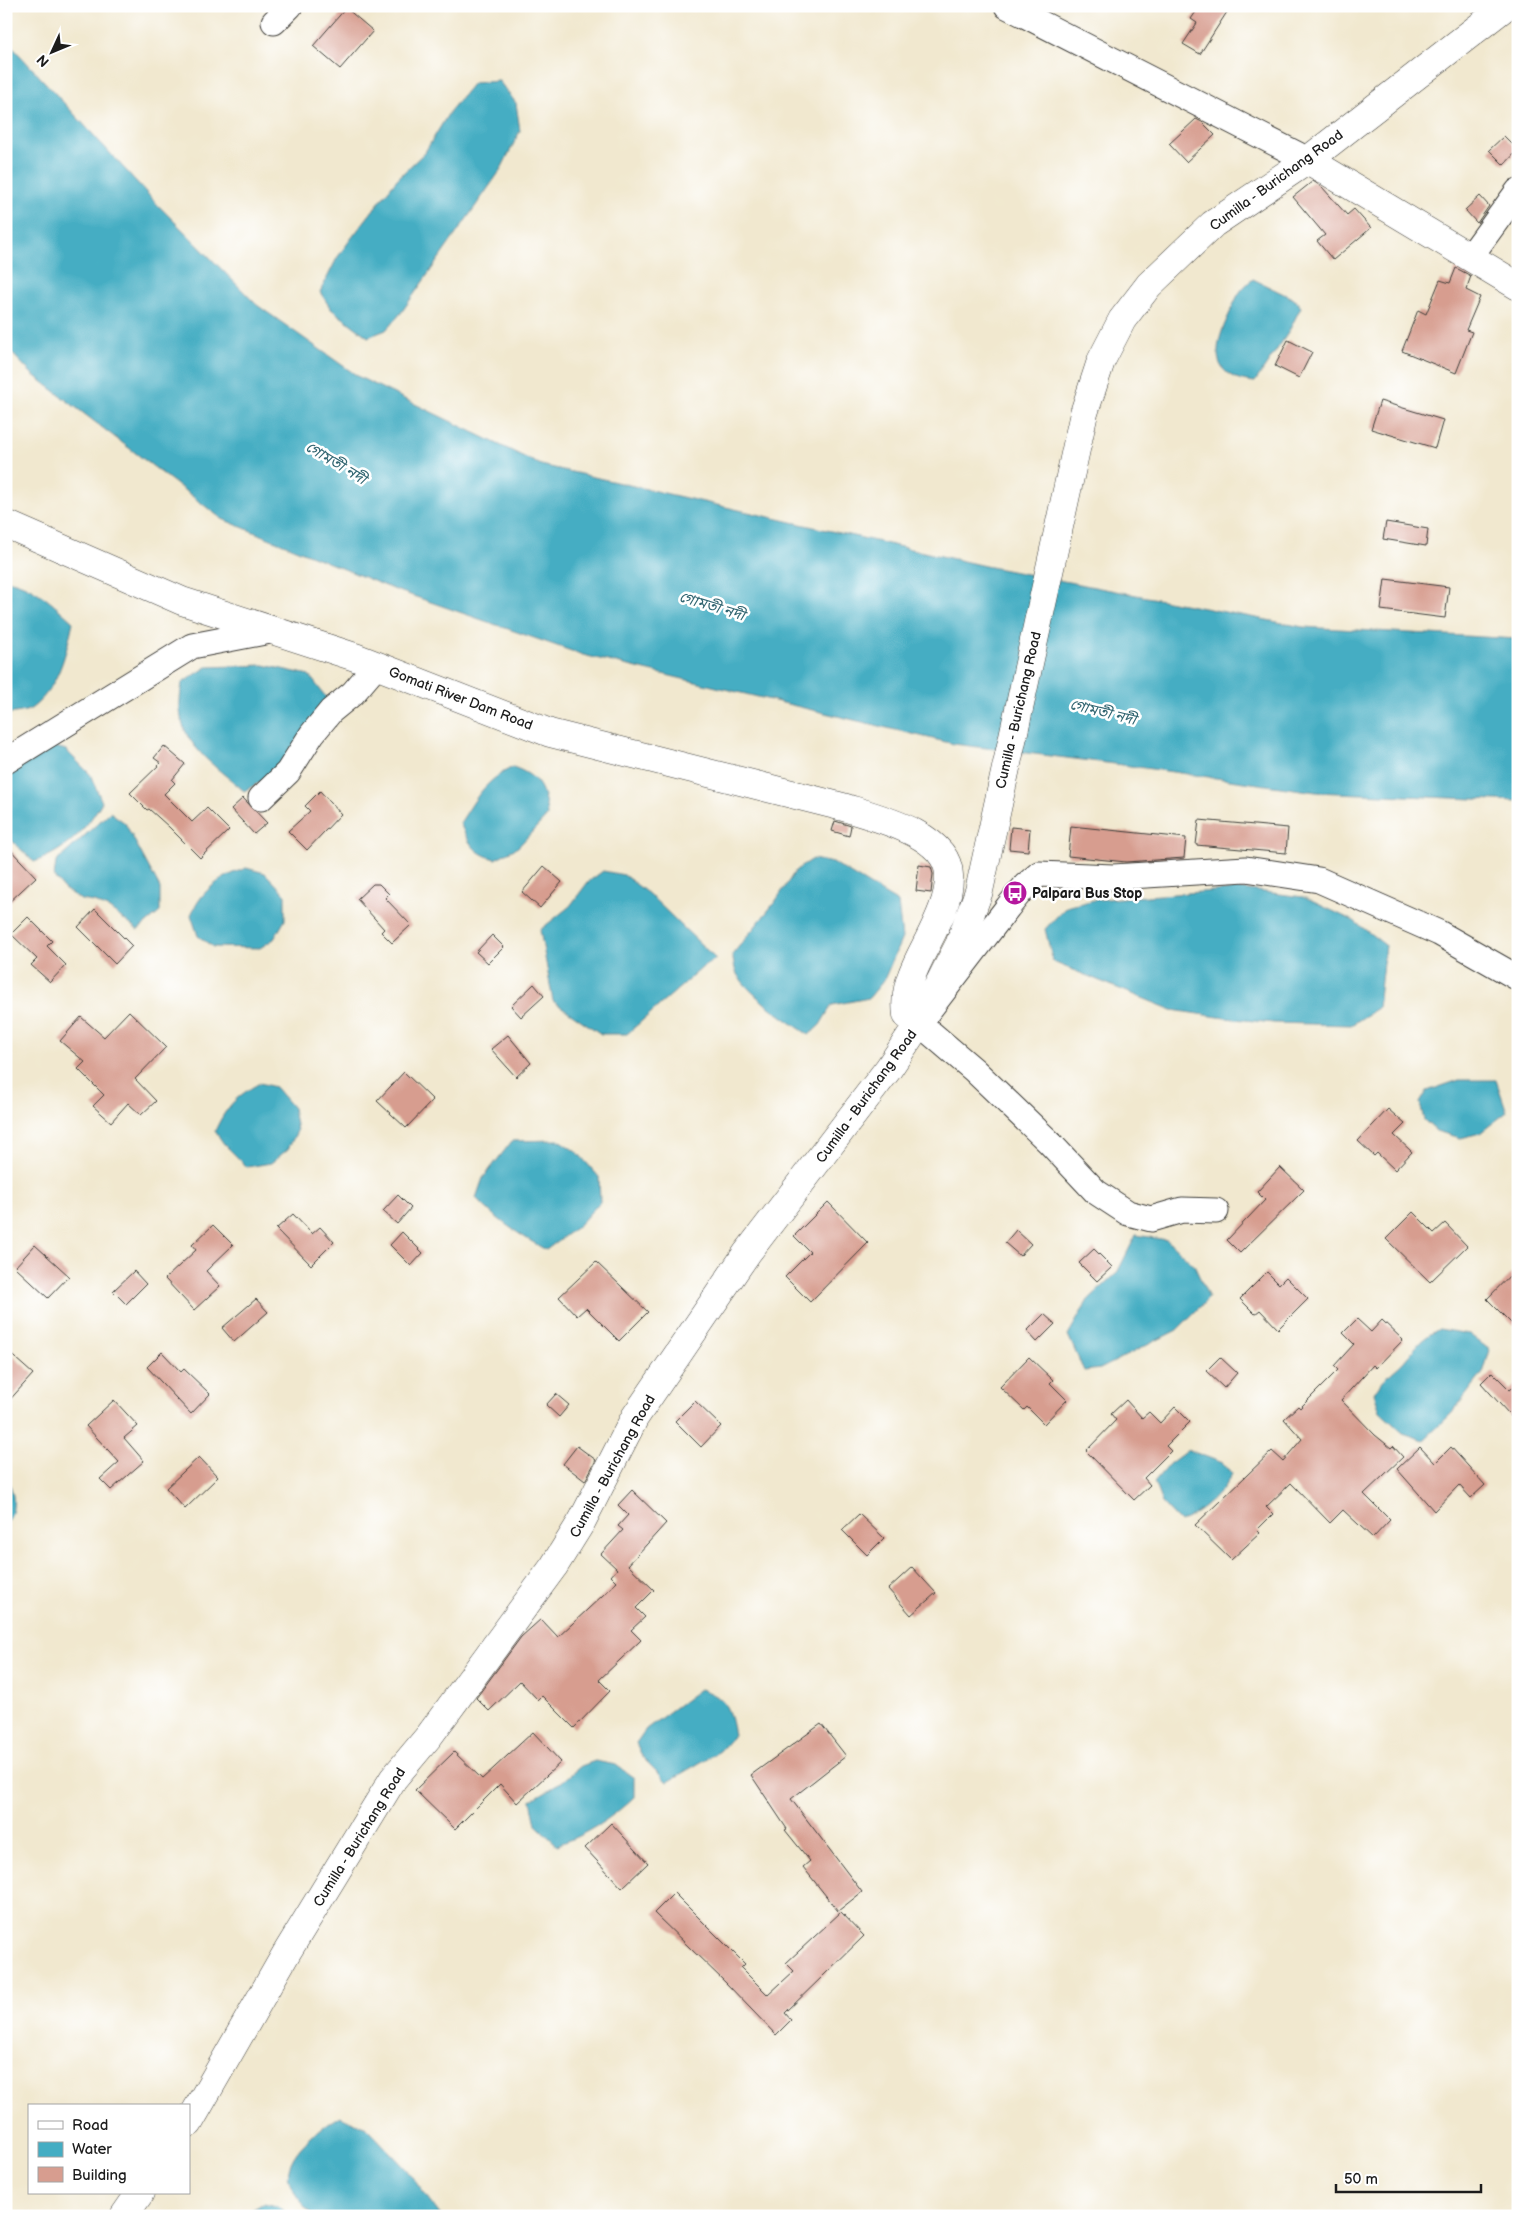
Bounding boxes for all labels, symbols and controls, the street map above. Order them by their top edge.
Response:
north arrow [28,28,78,78]
text: N [33,51,53,70]
street label: Cumilla - Burichang Road [1206,126,1346,235]
water label: গোমতী নদী [302,438,372,491]
water label: গোমতী নদী [677,588,750,626]
street label: Cumilla - Burichang Road [992,630,1045,790]
street label: Gomati River Dam Road [386,663,535,734]
water label: গোমতী নদী [1068,695,1141,731]
bus stop icon: Palpara Bus Stop [1002,880,1028,906]
place label: Palpara Bus Stop [1032,885,1142,902]
street label: Cumilla - Burichang Road [812,1026,921,1166]
street label: Cumilla - Burichang Road [566,1392,659,1541]
street label: Cumilla - Burichang Road [310,1765,409,1910]
legend [28,2104,190,2194]
text: Road [72,2116,108,2135]
text: Water [72,2140,112,2159]
scale bar [1336,2162,1482,2194]
text: Building [72,2166,127,2185]
text: 50 m [1344,2170,1378,2189]

